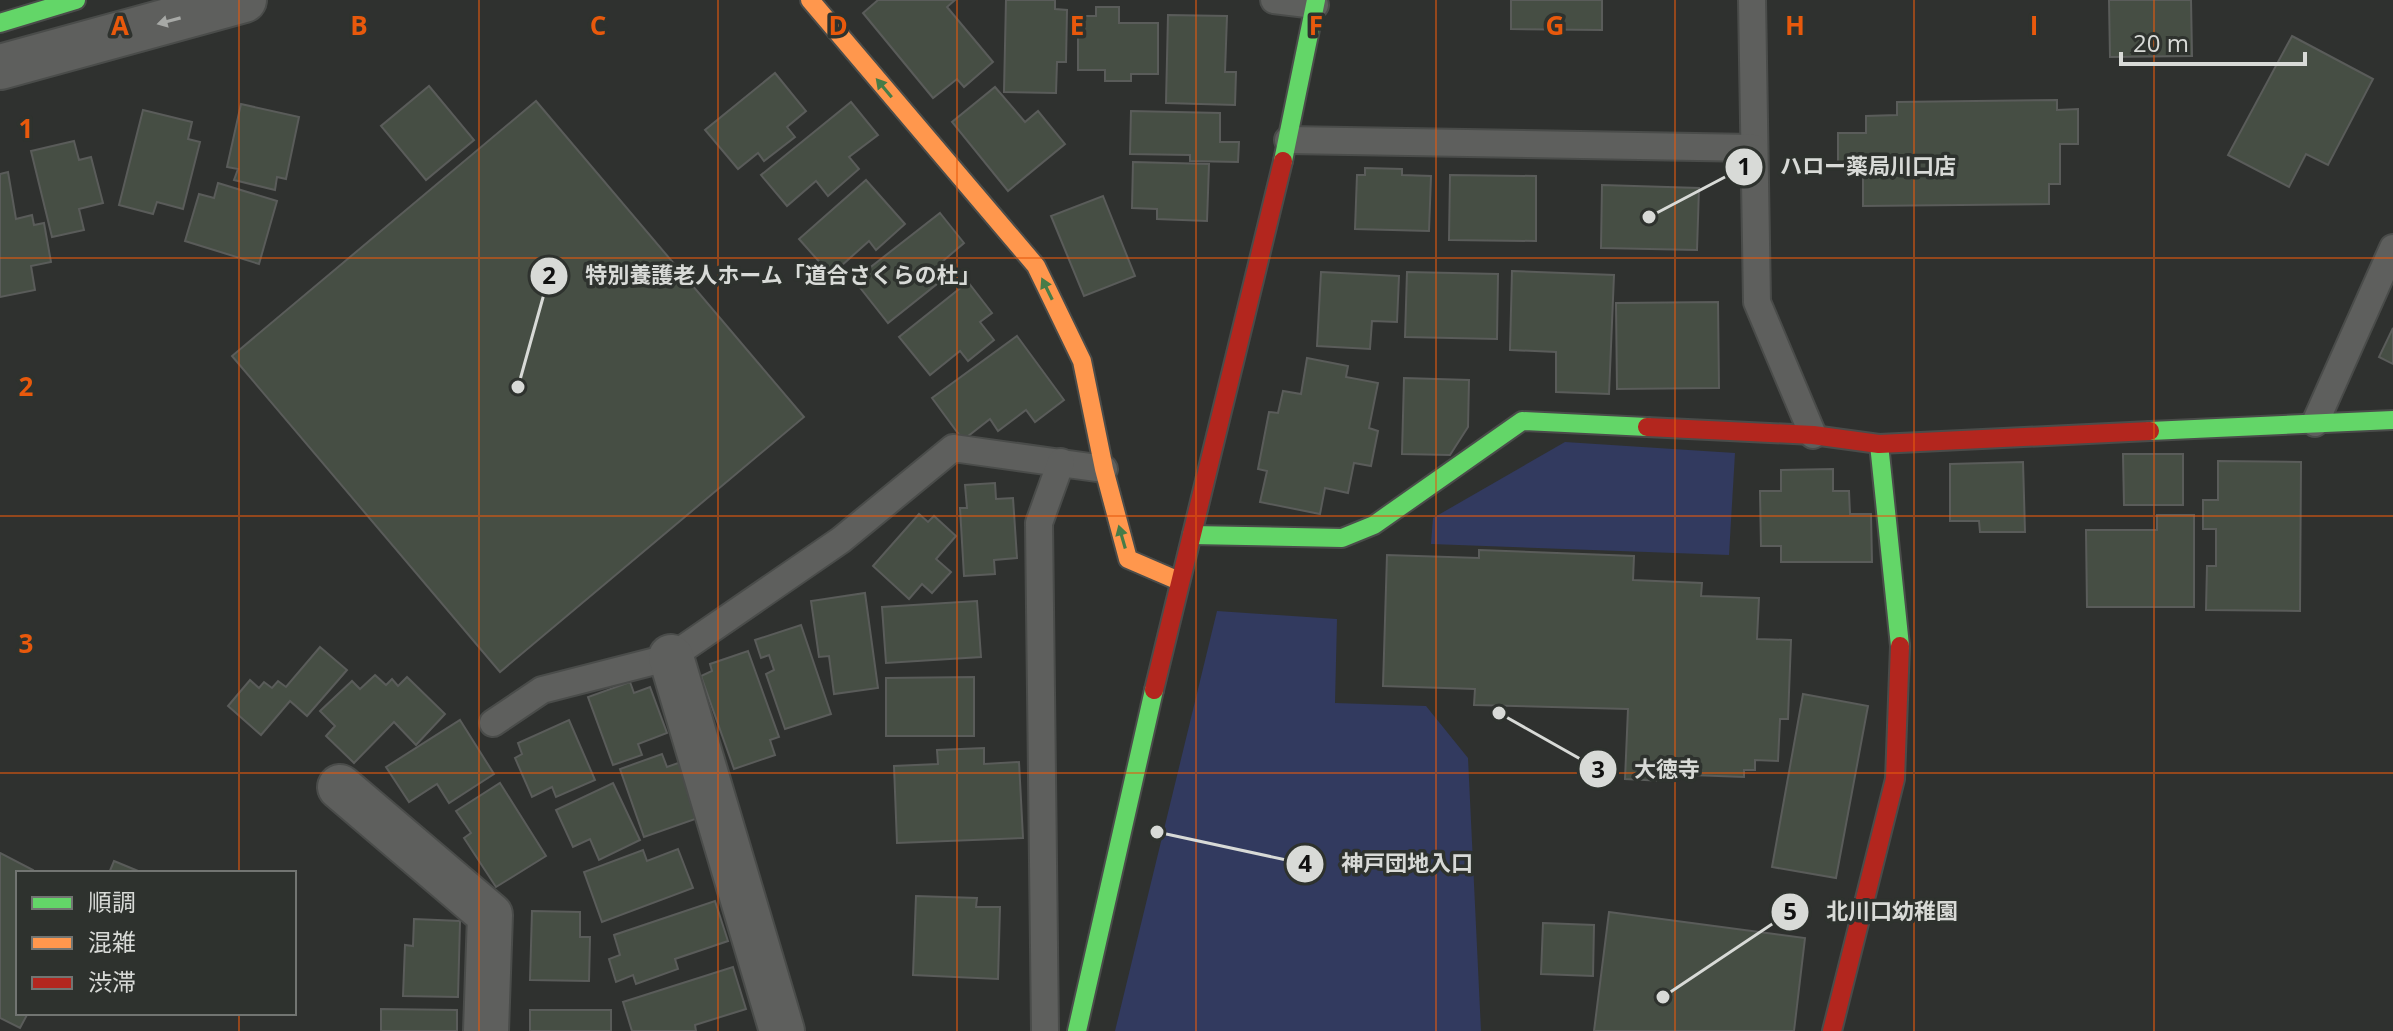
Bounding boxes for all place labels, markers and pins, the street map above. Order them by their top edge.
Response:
callout: ハロー薬局川口店 [1724,144,1972,190]
callout: 特別養護老人ホーム「道合さくらの杜」 [529,253,997,299]
callout: 大徳寺 [1578,746,1716,792]
callout: 神戸団地入口 [1285,841,1489,887]
callout: 北川口幼稚園 [1770,889,1974,935]

